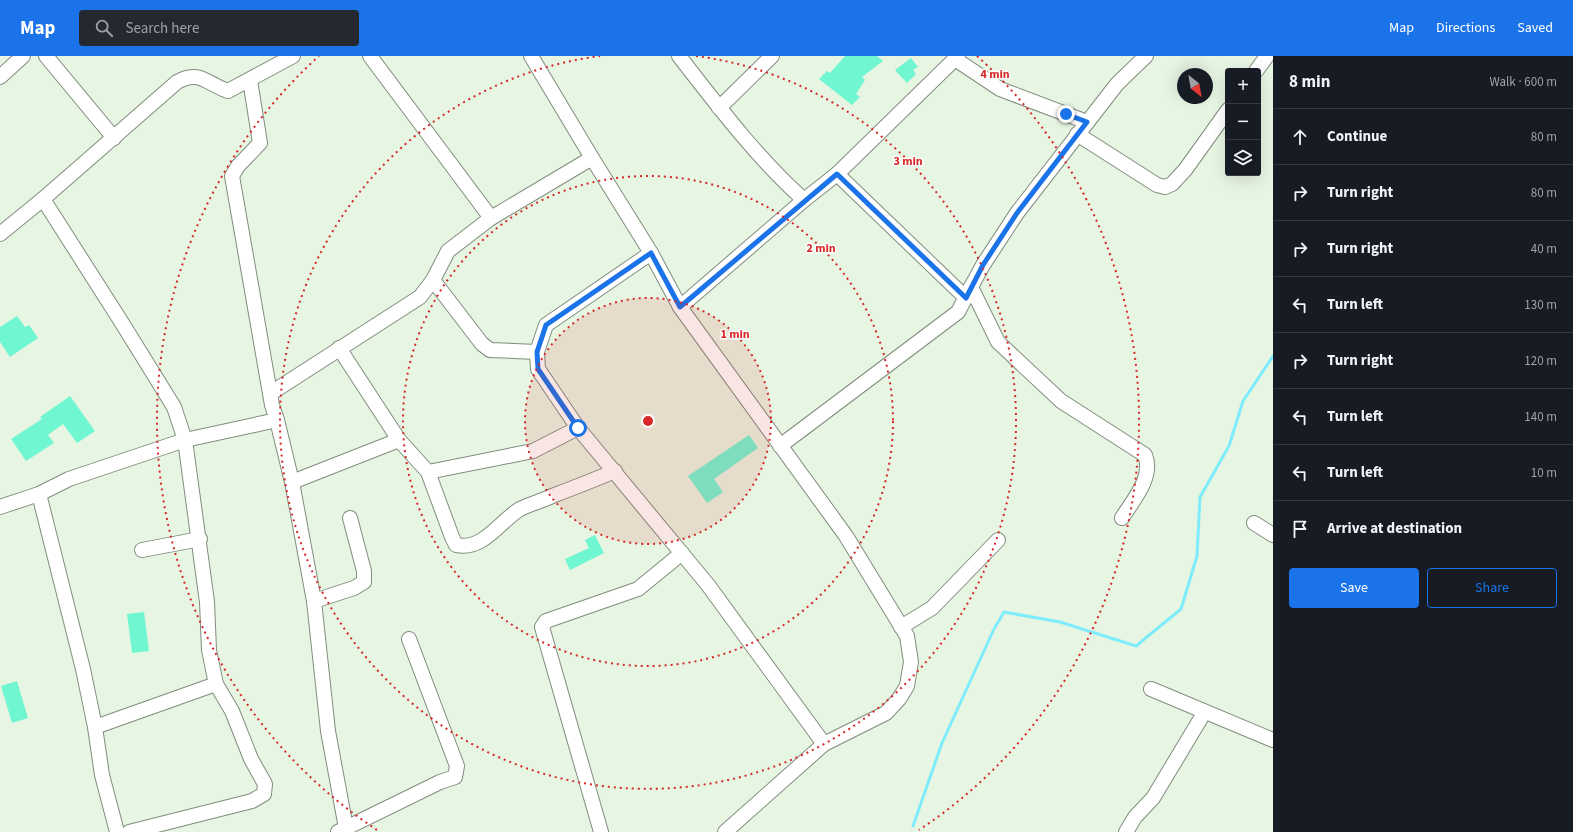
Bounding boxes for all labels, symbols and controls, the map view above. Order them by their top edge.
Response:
search box [79,10,359,46]
text: Map [20,15,55,42]
icon: search [93,17,115,39]
text: Search here [125,18,199,39]
text: Map [1389,18,1414,38]
text: Directions [1436,18,1495,38]
text: Saved [1517,18,1553,38]
text: 4 min [980,66,1010,83]
north arrow [1177,68,1213,104]
map controls [1225,68,1261,176]
button: + [1225,68,1261,104]
text: 8 min [1289,70,1330,94]
text: Walk · 600 m [1489,73,1557,91]
button: − [1225,104,1261,140]
route end [1057,105,1075,123]
icon: ahead [1289,126,1311,148]
text: Continue [1327,126,1387,147]
text: 80 m [1531,128,1557,146]
button: layers [1225,140,1261,176]
text: 3 min [893,153,923,170]
icon: right [1289,182,1311,204]
text: Turn right [1327,182,1393,203]
text: 80 m [1531,184,1557,202]
icon: right [1289,238,1311,260]
text: Turn right [1327,238,1393,259]
text: 2 min [806,240,836,257]
text: 40 m [1531,240,1557,258]
icon: left [1289,294,1311,316]
text: Turn left [1327,294,1383,315]
text: 130 m [1524,296,1557,314]
text: 1 min [720,326,750,343]
icon: right [1289,350,1311,372]
text: Turn right [1327,350,1393,371]
text: 120 m [1524,352,1557,370]
icon: left [1289,406,1311,428]
text: Turn left [1327,406,1383,427]
text: 140 m [1524,408,1557,426]
centre of rings [641,414,655,428]
route start [569,419,587,437]
icon: left [1289,462,1311,484]
text: Turn left [1327,462,1383,483]
text: 10 m [1531,464,1557,482]
icon: arrive [1289,518,1311,540]
text: Arrive at destination [1327,518,1462,539]
button: Save [1289,568,1419,608]
button: Share [1427,568,1557,608]

